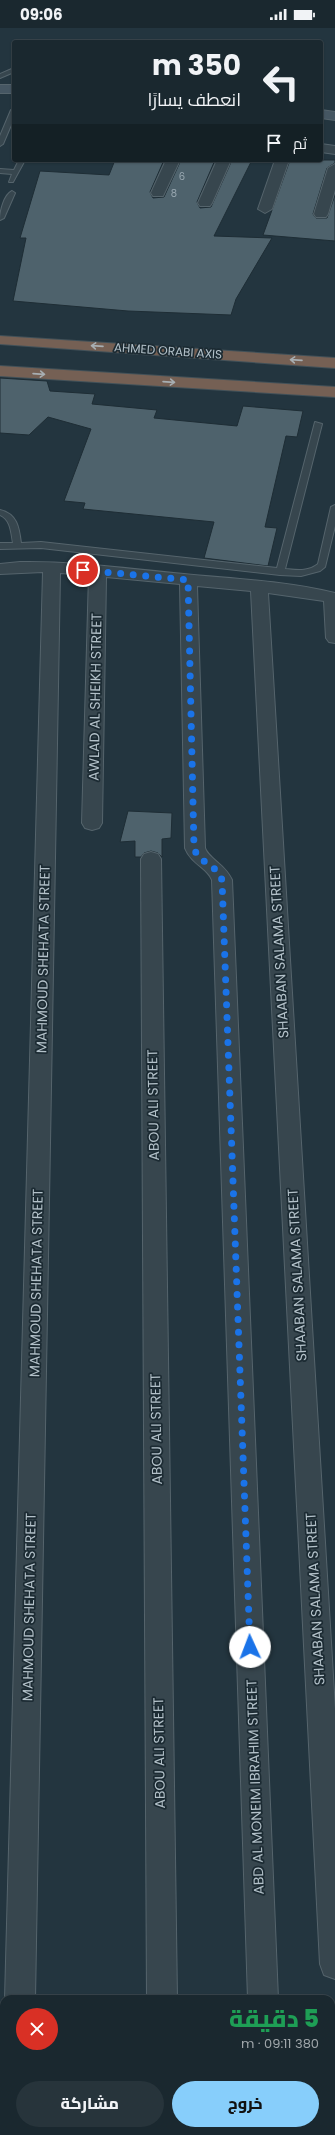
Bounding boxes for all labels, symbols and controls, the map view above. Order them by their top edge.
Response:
text: 09:06 [20,4,63,25]
text: 350 m [152,46,241,85]
icon: left [255,56,307,108]
text: انعطف يسارًا [147,87,241,112]
icon: arrive [263,132,285,154]
text: ثم [293,133,307,154]
house number: 6 [179,169,185,184]
house number: 8 [171,186,177,201]
street label: AHMED ORABI AXIS [113,338,223,363]
one-way arrow [91,343,104,350]
one-way arrow [290,357,303,364]
one-way arrow [32,370,45,377]
one-way arrow [162,378,175,386]
pin [66,553,100,587]
icon: arrive [72,559,94,581]
street label: AWLAD AL SHEIKH STREET [84,612,106,781]
street label: MAHMOUD SHEHATA STREET [31,864,55,1053]
street label: SHAABAN SALAMA STREET [264,865,294,1039]
street label: ABOU ALI STREET [142,1049,164,1161]
street label: MAHMOUD SHEHATA STREET [24,1188,48,1377]
street label: SHAABAN SALAMA STREET [282,1188,312,1362]
street label: ABOU ALI STREET [145,1373,167,1485]
street label: MAHMOUD SHEHATA STREET [17,1512,41,1701]
street label: SHAABAN SALAMA STREET [300,1512,330,1686]
position arrow [229,1626,271,1668]
street label: ABD AL MONEIM IBRAHIM STREET [241,1679,269,1895]
street label: ABOU ALI STREET [148,1697,170,1809]
text: 5 دقيقة [229,2002,319,2035]
button: close [16,2008,58,2050]
text: 380 m · 09:11 [241,2034,319,2053]
button: مشاركة [16,2081,164,2127]
button: خروج [172,2081,319,2127]

